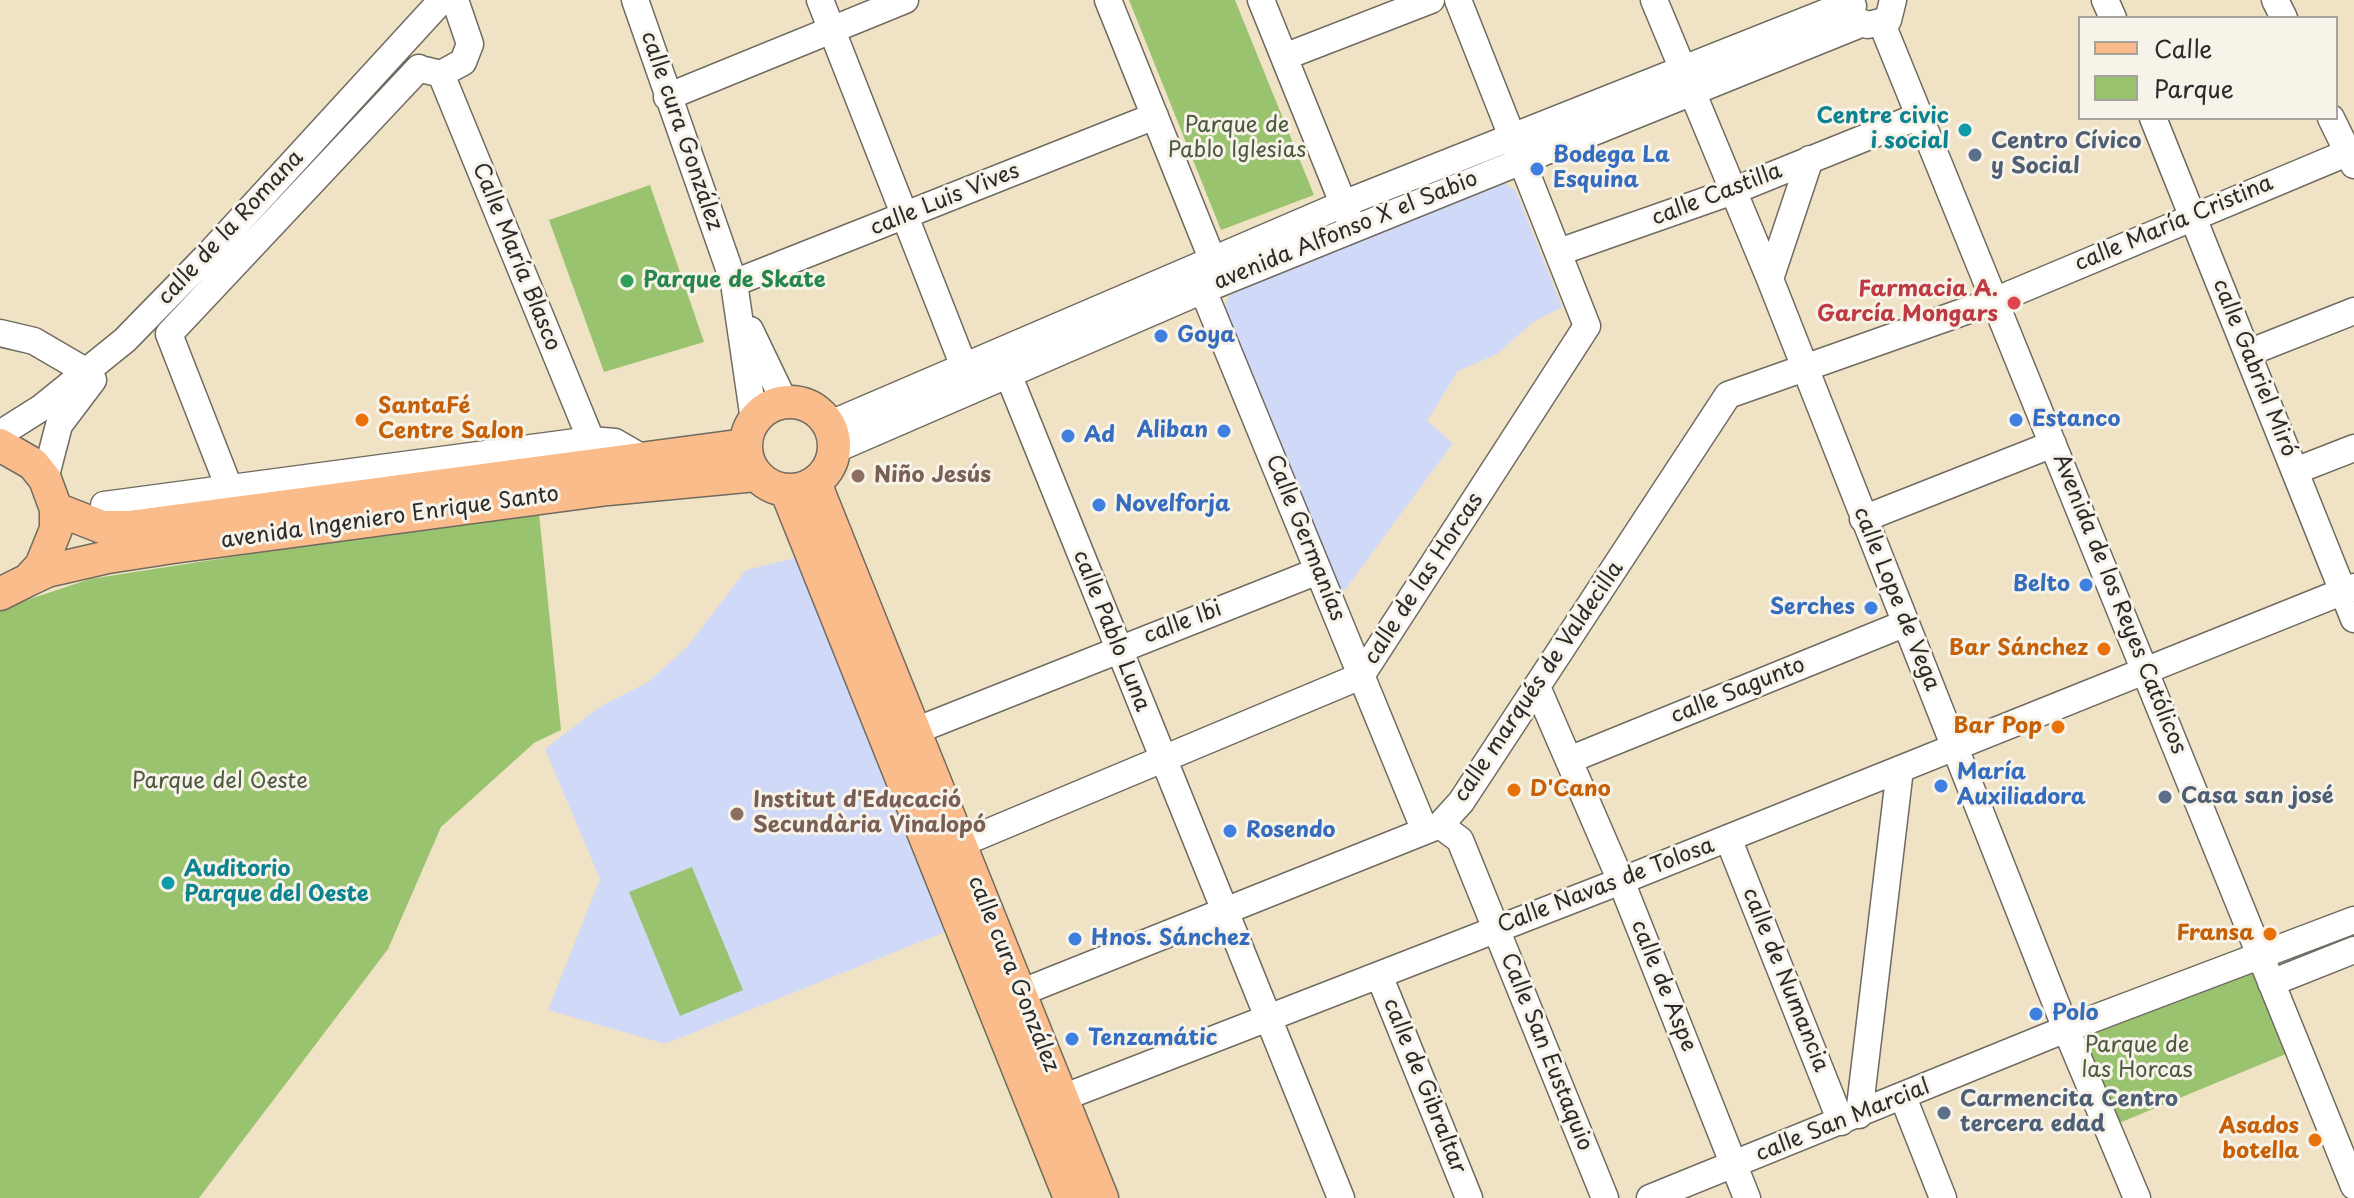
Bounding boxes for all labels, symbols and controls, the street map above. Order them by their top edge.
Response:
legend [2078,16,2338,120]
street label: calle cura González [635,28,727,234]
text: Calle [2154,30,2212,66]
text: Parque [2154,70,2234,106]
place label: Centre civic i social [1817,104,1949,156]
park label: Parque de Pablo Iglesias [1168,113,1306,164]
marker: Centre civic i social [1956,121,1974,139]
place label: Centro Cívico y Social [1991,129,2141,180]
place label: Bodega La Esquina [1553,143,1670,194]
street label: calle de la Romana [153,145,309,311]
marker: Centro Cívico y Social [1966,146,1984,164]
street label: calle Luis Vives [867,158,1023,242]
street label: calle Castilla [1648,158,1786,232]
street label: Calle María Blasco [466,159,566,355]
marker: Bodega La Esquina [1528,160,1546,178]
street label: avenida Alfonso X el Sabio [1210,166,1482,296]
street label: calle María Cristina [2071,170,2277,278]
place label: Parque de Skate [643,268,826,294]
marker: Parque de Skate [618,272,636,290]
street label: calle Gabriel Miró [2206,275,2302,461]
place label: Farmacia A. García Mongars [1817,277,1998,328]
marker: Farmacia A. García Mongars [2005,294,2023,312]
place label: Goya [1177,323,1235,349]
marker: Goya [1152,327,1170,345]
place label: SantaFé Centre Salon [378,394,524,446]
place label: Estanco [2032,407,2120,433]
marker: SantaFé Centre Salon [353,411,371,429]
marker: Estanco [2007,411,2025,429]
place label: Aliban [1137,418,1208,444]
marker: Aliban [1215,422,1233,440]
place label: Ad [1084,423,1115,449]
marker: Ad [1059,427,1077,445]
street label: Avenida de los Reyes Católicos [2047,450,2191,758]
street label: Calle Germanías [1260,451,1350,625]
place label: Niño Jesús [874,463,991,489]
marker: Niño Jesús [849,467,867,485]
street label: avenida Ingeniero Enrique Santo [219,481,561,555]
street label: calle de las Horcas [1359,488,1489,670]
place label: Novelforja [1115,492,1230,518]
marker: Novelforja [1090,496,1108,514]
street label: calle Lope de Vega [1847,503,1945,695]
street label: calle Pablo Luna [1067,547,1155,715]
street label: calle marqués de Valdecilla [1449,557,1629,807]
place label: Belto [2013,572,2070,598]
marker: Belto [2077,576,2095,594]
place label: Serches [1770,595,1855,621]
street label: calle Ibi [1140,596,1226,650]
marker: Serches [1862,599,1880,617]
place label: Bar Sánchez [1949,636,2088,662]
marker: Bar Sánchez [2095,640,2113,658]
street label: calle Sagunto [1667,652,1809,730]
place label: Bar Pop [1953,714,2042,740]
marker: Bar Pop [2049,718,2067,736]
place label: María Auxiliadora [1957,760,2086,812]
park label: Parque del Oeste [132,769,308,795]
place label: D'Cano [1530,777,1611,803]
marker: María Auxiliadora [1932,777,1950,795]
marker: D'Cano [1505,781,1523,799]
place label: Casa san josé [2181,784,2334,810]
place label: Institut d'Educació Secundària Vinalopó [753,788,986,840]
marker: Casa san josé [2156,788,2174,806]
marker: Institut d'Educació Secundària Vinalopó [728,805,746,823]
place label: Rosendo [1246,818,1335,844]
marker: Rosendo [1221,822,1239,840]
street label: Calle Navas de Tolosa [1494,833,1718,939]
place label: Auditorio Parque del Oeste [184,857,369,908]
street label: calle cura González [962,872,1064,1076]
marker: Auditorio Parque del Oeste [159,874,177,892]
street label: calle de Numancia [1736,884,1834,1076]
street label: calle de Aspe [1625,916,1701,1056]
place label: Fransa [2176,921,2254,947]
marker: Fransa [2261,925,2279,943]
place label: Hnos. Sánchez [1091,926,1250,952]
marker: Hnos. Sánchez [1066,930,1084,948]
street label: Calle San Eustaquio [1494,949,1598,1155]
street label: calle de Gibraltar [1377,994,1471,1178]
place label: Polo [2052,1001,2099,1027]
marker: Polo [2027,1005,2045,1023]
place label: Tenzamátic [1088,1026,1217,1052]
marker: Tenzamátic [1063,1030,1081,1048]
park label: Parque de las Horcas [2081,1033,2193,1084]
street label: calle San Marcial [1752,1074,1934,1168]
place label: Carmencita Centro tercera edad [1960,1087,2178,1138]
marker: Carmencita Centro tercera edad [1935,1104,1953,1122]
place label: Asados botella [2219,1114,2299,1166]
marker: Asados botella [2306,1131,2324,1149]

